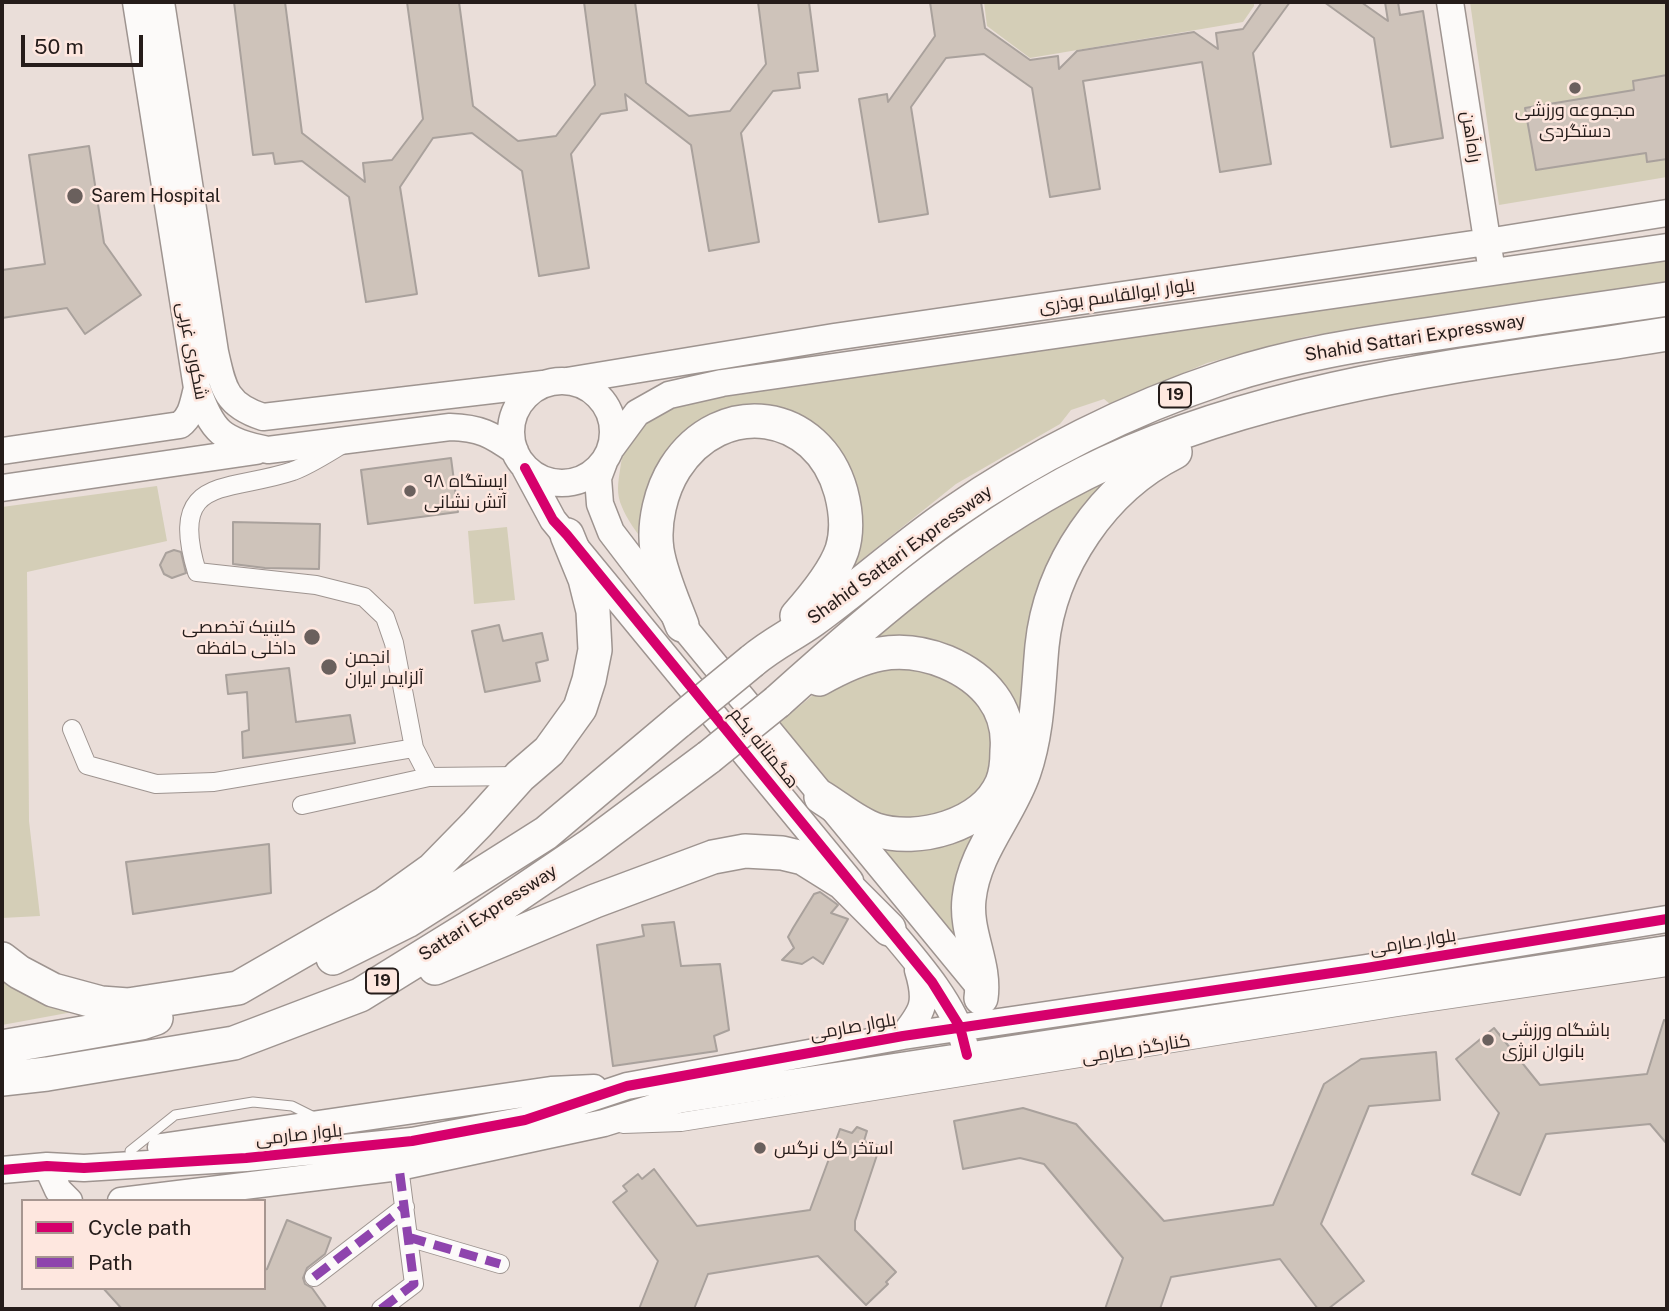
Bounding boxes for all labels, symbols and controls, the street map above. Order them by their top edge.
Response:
scale bar [24,21,147,65]
text: 50 m [34,34,84,59]
marker: مجموعه ورزشی دستگردی [1567,80,1583,96]
place label: مجموعه ورزشی دستگردی [1515,99,1635,142]
street label: راه‌آهن [1456,110,1486,164]
place label: Sarem Hospital [91,185,220,207]
marker: Sarem Hospital [65,186,85,206]
street label: بلوار ابوالقاسم بوذری [1038,274,1196,318]
street label: شکوری غربی [172,300,212,402]
street label: Shahid Sattari Expressway [1303,310,1527,366]
road number: 19 [1159,382,1191,408]
place label: ایستگاه ۹۸ آتش نشانی [424,470,508,512]
street label: Shahid Sattari Expressway [803,481,997,629]
marker: ایستگاه ۹۸ آتش نشانی [402,483,418,499]
place label: کلینیک تخصصی داخلی حافظه [182,616,296,658]
marker: کلینیک تخصصی داخلی حافظه [302,627,322,647]
place label: انجمن آلزایمر ایران [345,646,424,688]
marker: انجمن آلزایمر ایران [319,657,339,677]
street label: هگمتانه یکم [725,703,803,793]
street label: Sattari Expressway [415,860,561,966]
street label: بلوار صارمی [1368,925,1458,959]
road number: 19 [366,968,398,993]
street label: بلوار صارمی [808,1009,898,1045]
place label: باشگاه ورزشی بانوان انرژی [1502,1019,1610,1062]
street label: کنارگذر صارمی [1080,1030,1192,1068]
marker: باشگاه ورزشی بانوان انرژی [1480,1032,1496,1048]
street label: بلوار صارمی [255,1120,343,1150]
place label: استخر گل نرگس [774,1137,894,1159]
marker: استخر گل نرگس [752,1140,768,1156]
legend [21,1199,266,1290]
text: Cycle path [88,1215,191,1240]
text: Path [88,1250,133,1275]

